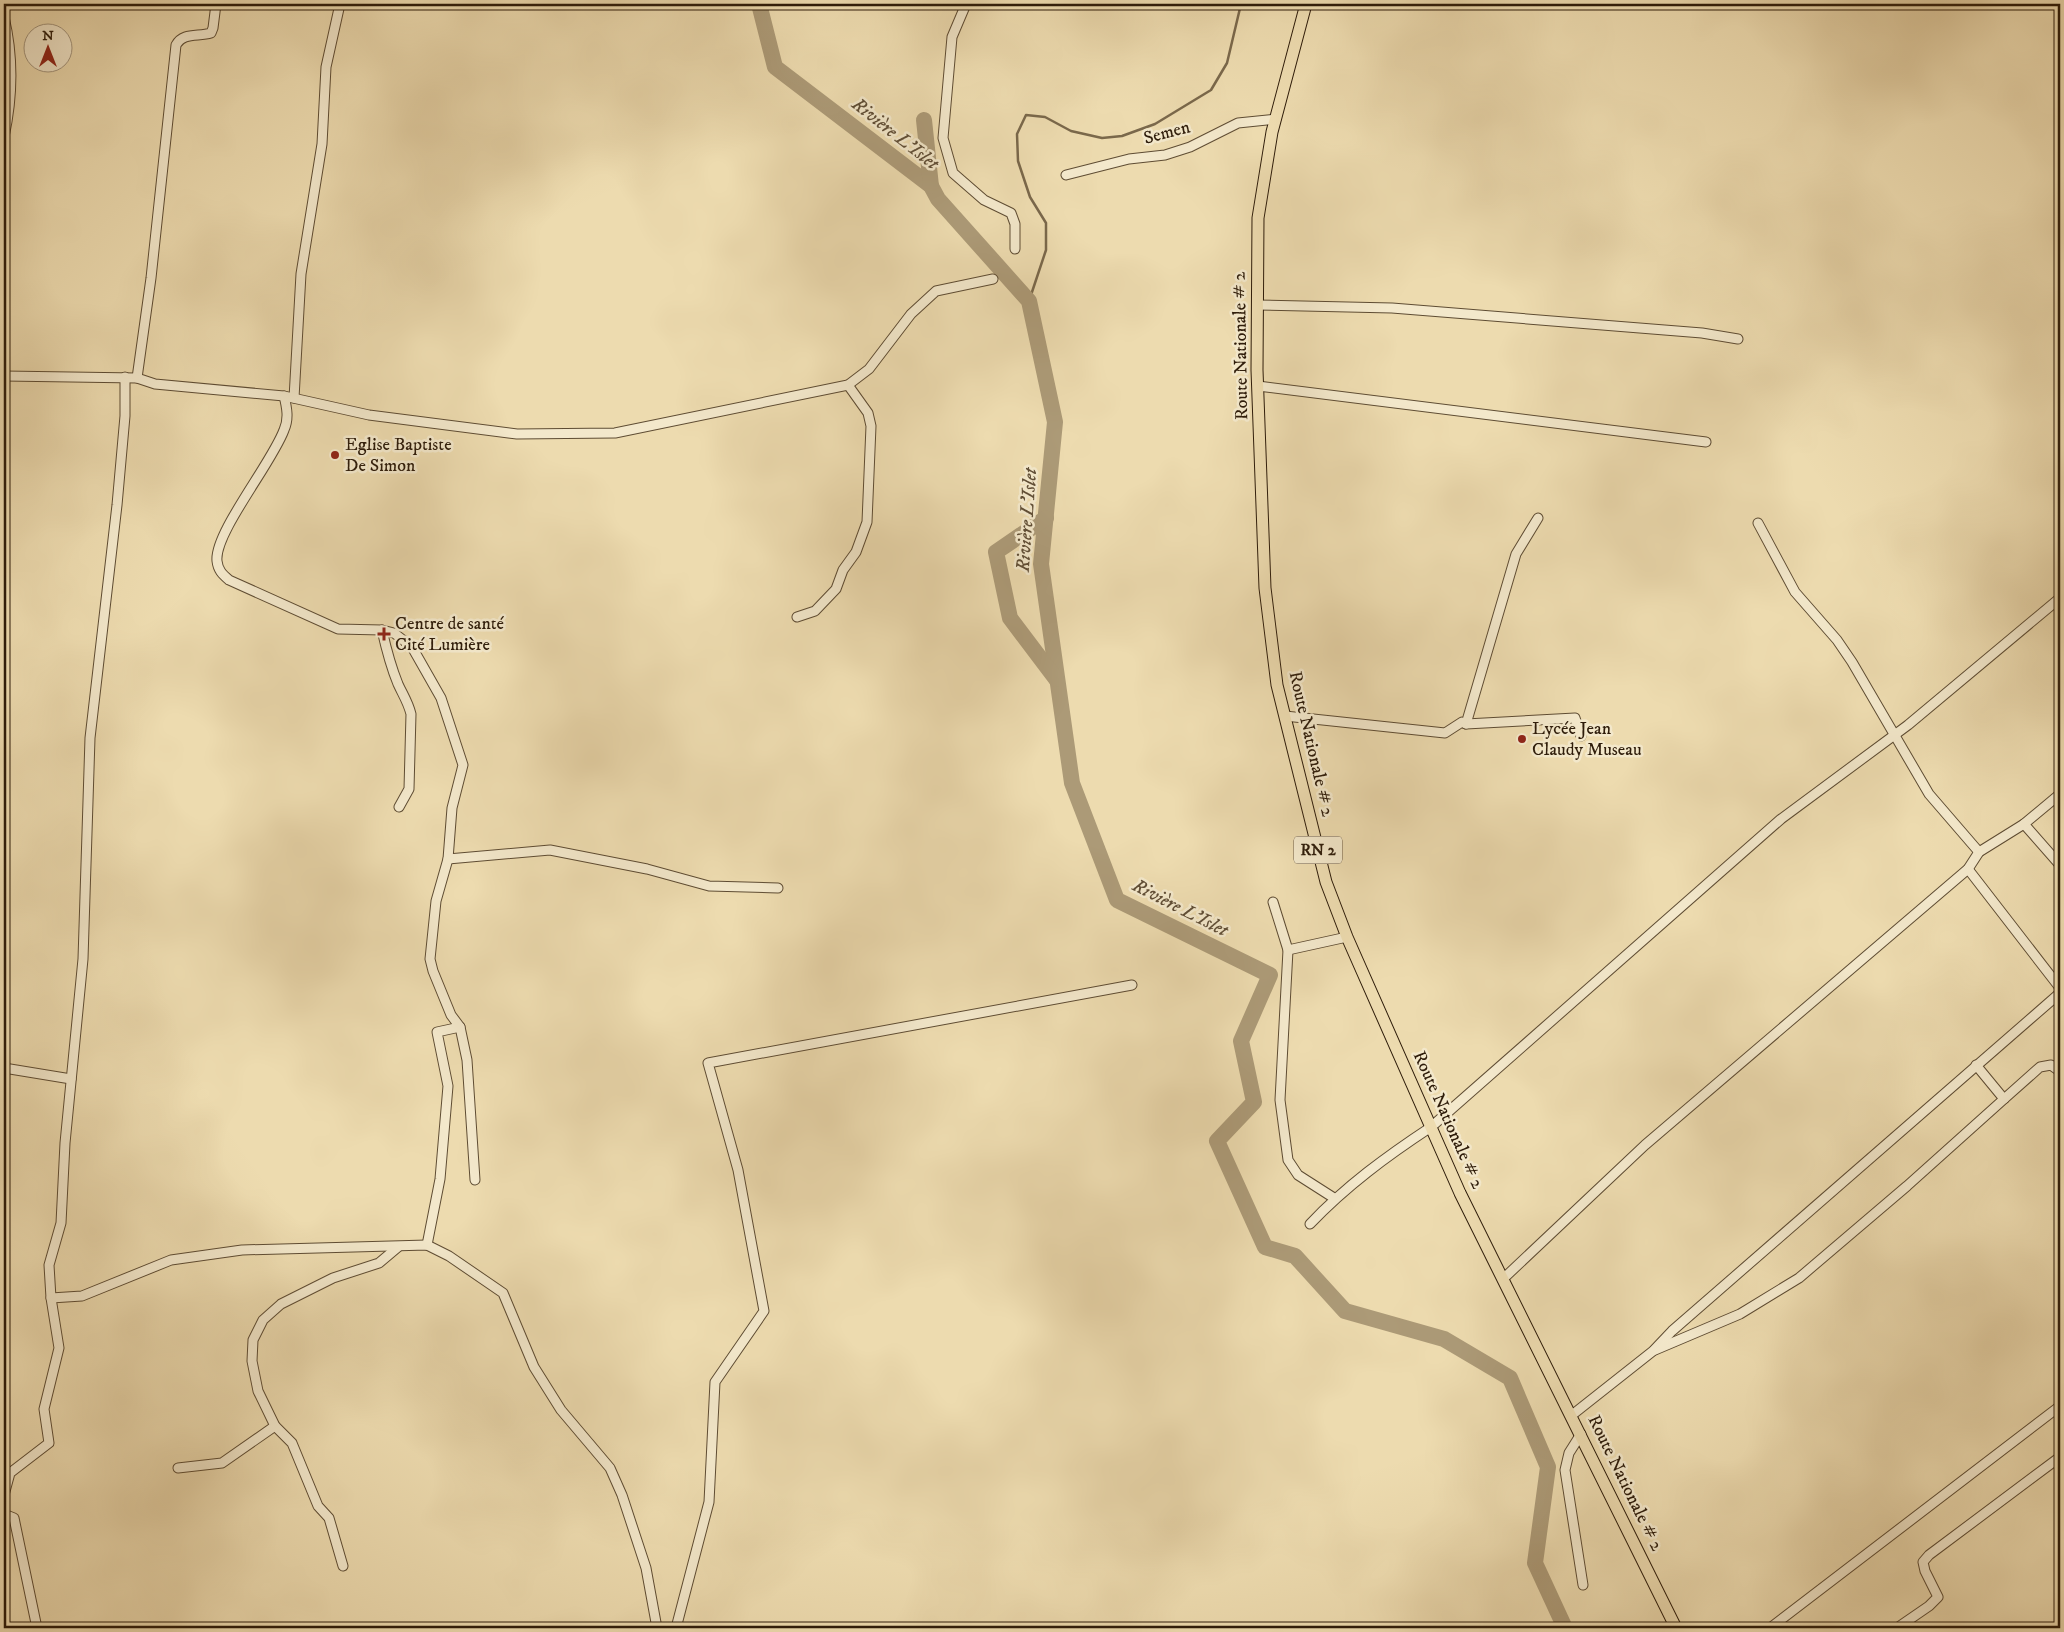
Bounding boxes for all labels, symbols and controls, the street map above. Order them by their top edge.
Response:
north arrow [22,22,72,72]
text: N [42,27,54,45]
water label: Rivière L'Islet [846,92,944,176]
street label: Semen [1141,116,1193,150]
street label: Route Nationale # 2 [1229,271,1253,420]
place label: Eglise Baptiste De Simon [345,434,452,477]
marker: Eglise Baptiste De Simon [329,449,341,461]
water label: Rivière L'Islet [1012,466,1042,574]
place label: Centre de santé Cité Lumière [395,613,505,656]
marker: Centre de santé Cité Lumière [377,627,391,641]
street label: Route Nationale # 2 [1284,669,1338,819]
place label: Lycée Jean Claudy Museau [1532,718,1642,761]
marker: Lycée Jean Claudy Museau [1516,733,1528,745]
road number: RN 2 [1294,836,1342,864]
water label: Rivière L'Islet [1128,874,1233,942]
street label: Route Nationale # 2 [1408,1048,1488,1192]
street label: Route Nationale # 2 [1583,1411,1667,1555]

